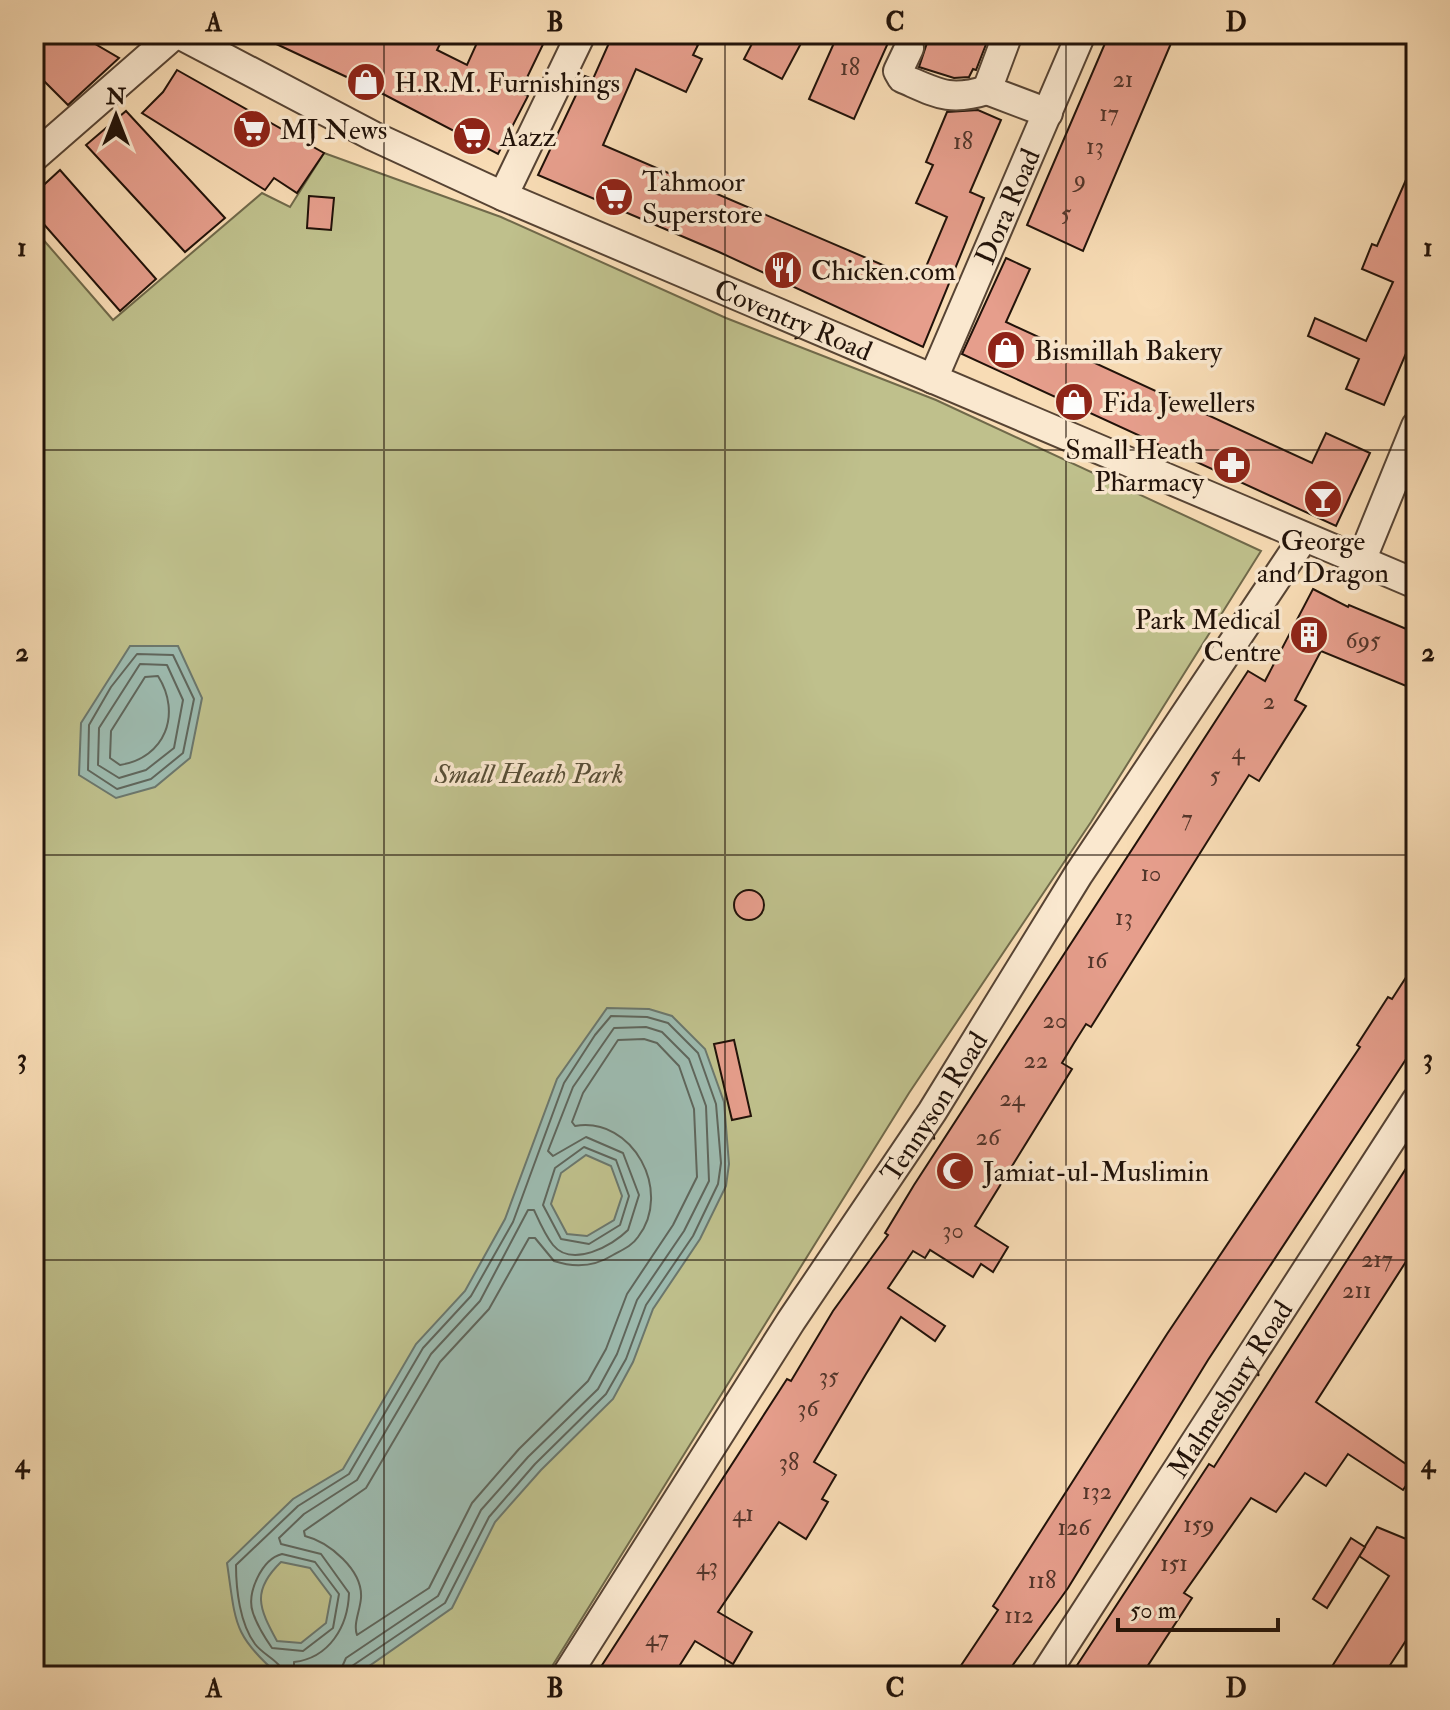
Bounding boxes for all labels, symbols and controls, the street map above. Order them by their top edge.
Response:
text: A [205,7,223,39]
text: B [546,7,564,39]
text: C [885,7,905,39]
text: D [1225,7,1247,39]
house number: 18 [840,52,860,83]
shop icon: H.R.M. Furnishings [345,61,387,103]
house number: 21 [1113,64,1133,95]
place label: H.R.M. Furnishings [394,66,620,101]
north arrow [76,76,156,156]
text: N [105,83,126,111]
house number: 17 [1099,98,1119,129]
supermarket icon: MJ News [231,108,273,150]
place label: MJ News [280,113,387,148]
supermarket icon: Aazz [451,115,493,157]
place label: Aazz [499,120,557,155]
house number: 18 [953,126,973,157]
house number: 13 [1086,131,1104,162]
street label: Dora Road [968,143,1049,270]
house number: 9 [1072,164,1086,195]
place label: Tahmoor Superstore [642,165,763,232]
supermarket icon: Tahmoor Superstore [593,176,635,218]
house number: 5 [1061,198,1072,229]
text: 1 [17,232,27,264]
text: 1 [1423,232,1433,264]
restaurant icon: Chicken.com [762,249,804,291]
place label: Chicken.com [811,254,956,289]
street label: Coventry Road [709,272,877,370]
shop icon: Bismillah Bakery [985,329,1027,371]
place label: Bismillah Bakery [1034,334,1223,369]
shop icon: Fida Jewellers [1053,381,1095,423]
place label: Fida Jewellers [1102,386,1255,421]
place label: Small Heath Pharmacy [1065,433,1205,500]
pharmacy icon: Small Heath Pharmacy [1211,444,1253,486]
bar icon: George and Dragon [1302,478,1344,520]
place label: George and Dragon [1257,524,1389,591]
place label: Park Medical Centre [1135,603,1281,670]
building icon: Park Medical Centre [1288,614,1330,656]
house number: 695 [1346,625,1381,656]
text: 2 [15,637,29,669]
text: 2 [1421,637,1435,669]
house number: 2 [1263,686,1275,717]
house number: 4 [1232,736,1246,767]
park label: Small Heath Park [433,757,624,792]
house number: 5 [1210,760,1221,791]
house number: 7 [1181,803,1193,834]
house number: 10 [1141,858,1161,889]
house number: 13 [1115,902,1133,933]
house number: 16 [1087,945,1109,976]
house number: 20 [1043,1005,1067,1036]
street label: Tennyson Road [874,1026,996,1189]
text: 3 [17,1043,27,1075]
text: 3 [1423,1043,1433,1075]
house number: 22 [1024,1045,1048,1076]
house number: 24 [999,1083,1026,1114]
house number: 26 [976,1122,1002,1153]
mosque icon: Jamiat-ul-Muslimin [934,1150,976,1192]
place label: Jamiat-ul-Muslimin [982,1155,1209,1190]
house number: 30 [942,1215,964,1246]
house number: 217 [1361,1244,1393,1275]
house number: 211 [1342,1275,1372,1306]
street label: Malmesbury Road [1161,1294,1301,1485]
house number: 35 [819,1361,839,1392]
house number: 36 [797,1393,821,1424]
house number: 38 [779,1447,799,1478]
text: 4 [14,1448,31,1480]
text: 4 [1420,1448,1437,1480]
house number: 132 [1082,1476,1112,1507]
house number: 41 [732,1498,754,1529]
house number: 159 [1183,1509,1215,1540]
house number: 126 [1058,1512,1092,1543]
house number: 151 [1160,1548,1188,1579]
house number: 43 [696,1551,718,1582]
house number: 118 [1028,1565,1056,1596]
scale bar [1118,1582,1278,1632]
text: 50 m [1130,1595,1177,1626]
house number: 112 [1004,1600,1034,1631]
house number: 47 [645,1623,669,1654]
text: A [205,1673,223,1705]
text: B [546,1673,564,1705]
text: C [885,1673,905,1705]
text: D [1225,1673,1247,1705]

